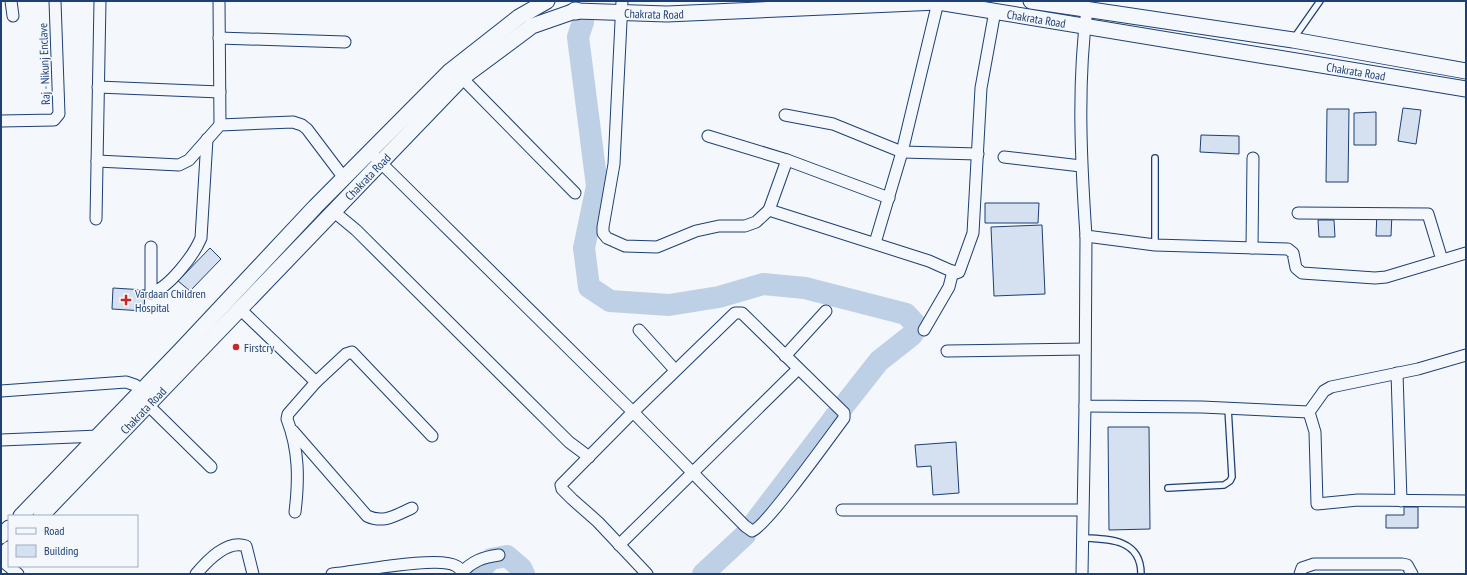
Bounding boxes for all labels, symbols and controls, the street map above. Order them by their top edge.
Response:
street label: Chakrata Road [624,5,684,22]
street label: Chakrata Road [1006,6,1067,30]
street label: Raj - Nikunj Enclave [35,23,53,105]
street label: Chakrata Road [1325,59,1387,83]
street label: Chakrata Road [341,150,393,203]
place label: Vardaan Children Hospital [134,286,206,315]
marker: Vardaan Children Hospital [120,294,132,306]
place label: Firstcry [244,340,275,355]
marker: Firstcry [231,342,241,352]
street label: Chakrata Road [117,383,169,437]
legend [8,515,138,567]
text: Road [44,523,64,538]
text: Building [44,543,79,558]

